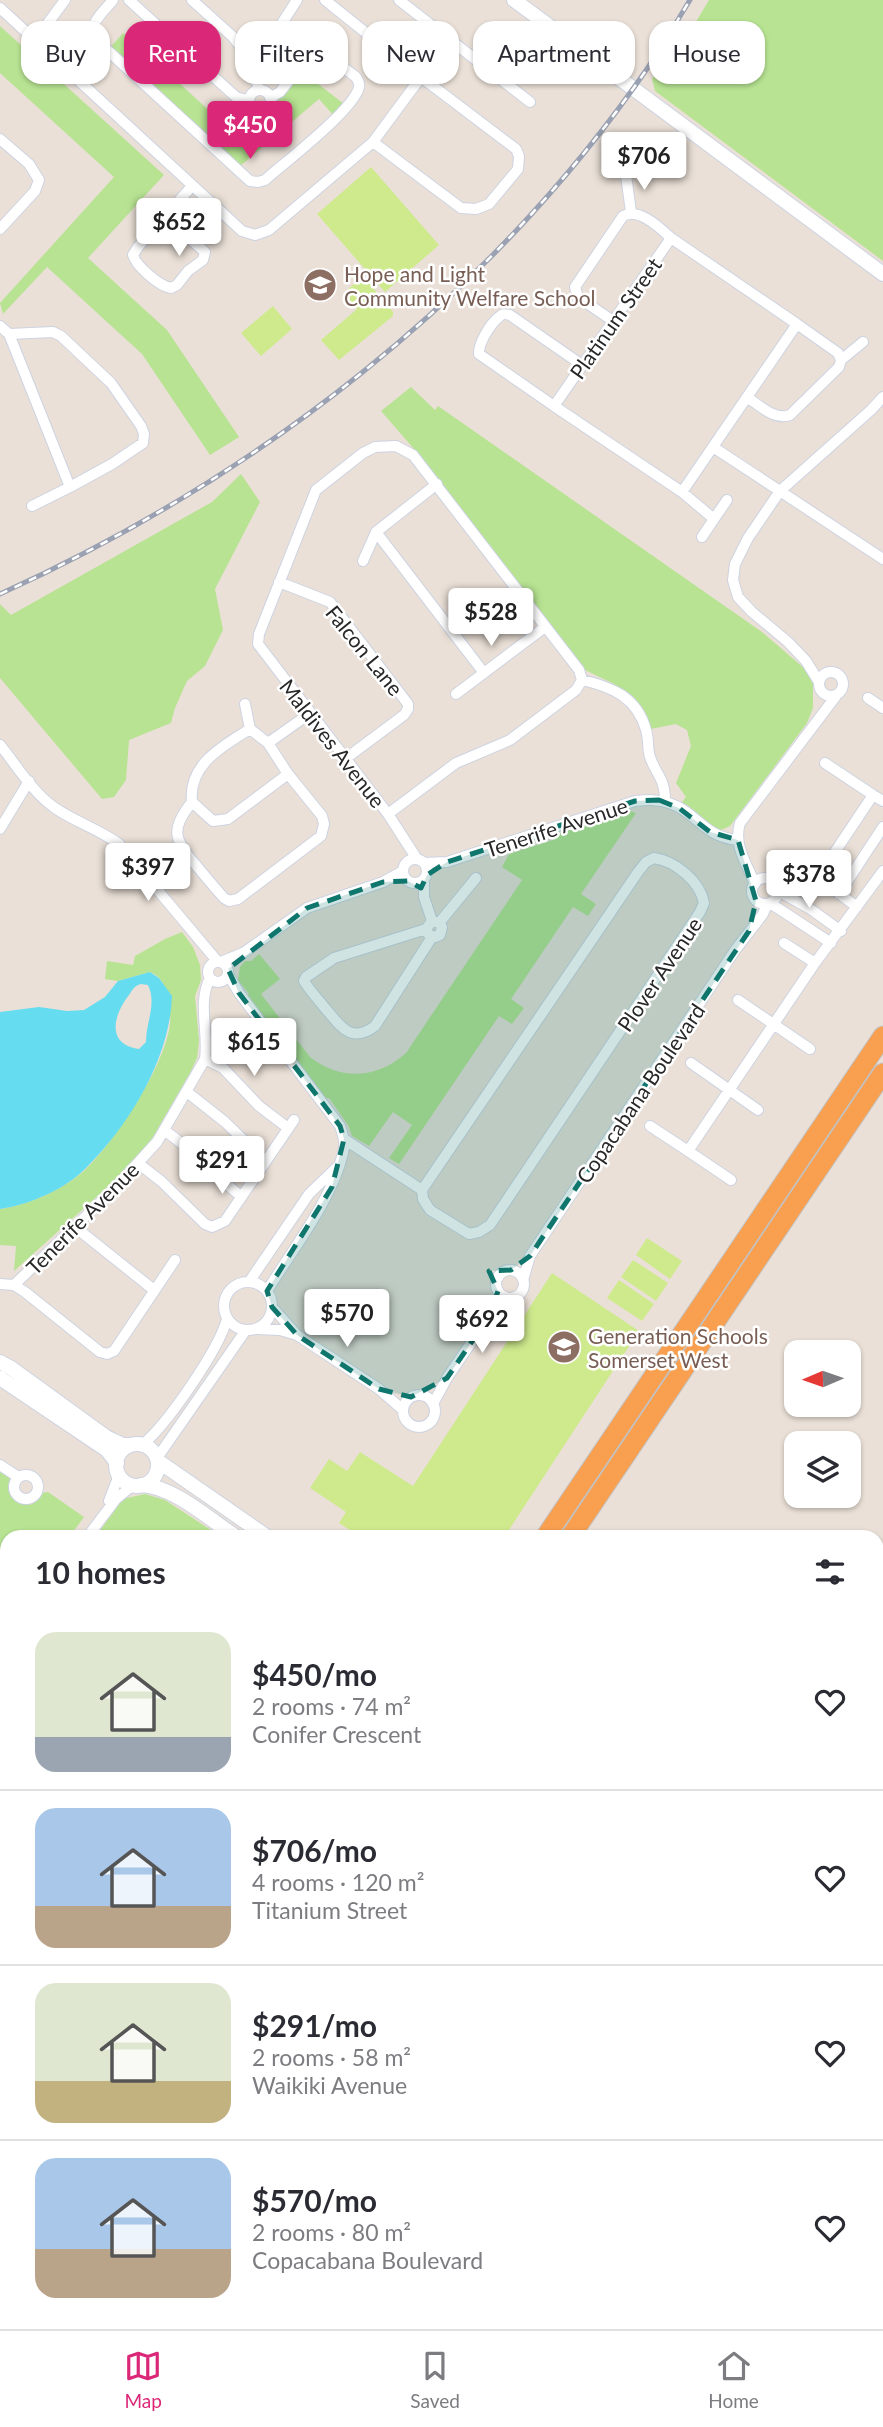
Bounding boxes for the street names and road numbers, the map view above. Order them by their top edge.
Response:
street label: Platinum Street [564,252,666,383]
street label: Falcon Lane [321,600,409,700]
street label: Maldives Avenue [275,674,391,812]
street label: Tenerife Avenue [481,792,631,862]
street label: Plover Avenue [612,912,706,1036]
street label: Copacabana Boulevard [571,999,709,1187]
street label: Tenerife Avenue [21,1157,143,1279]

